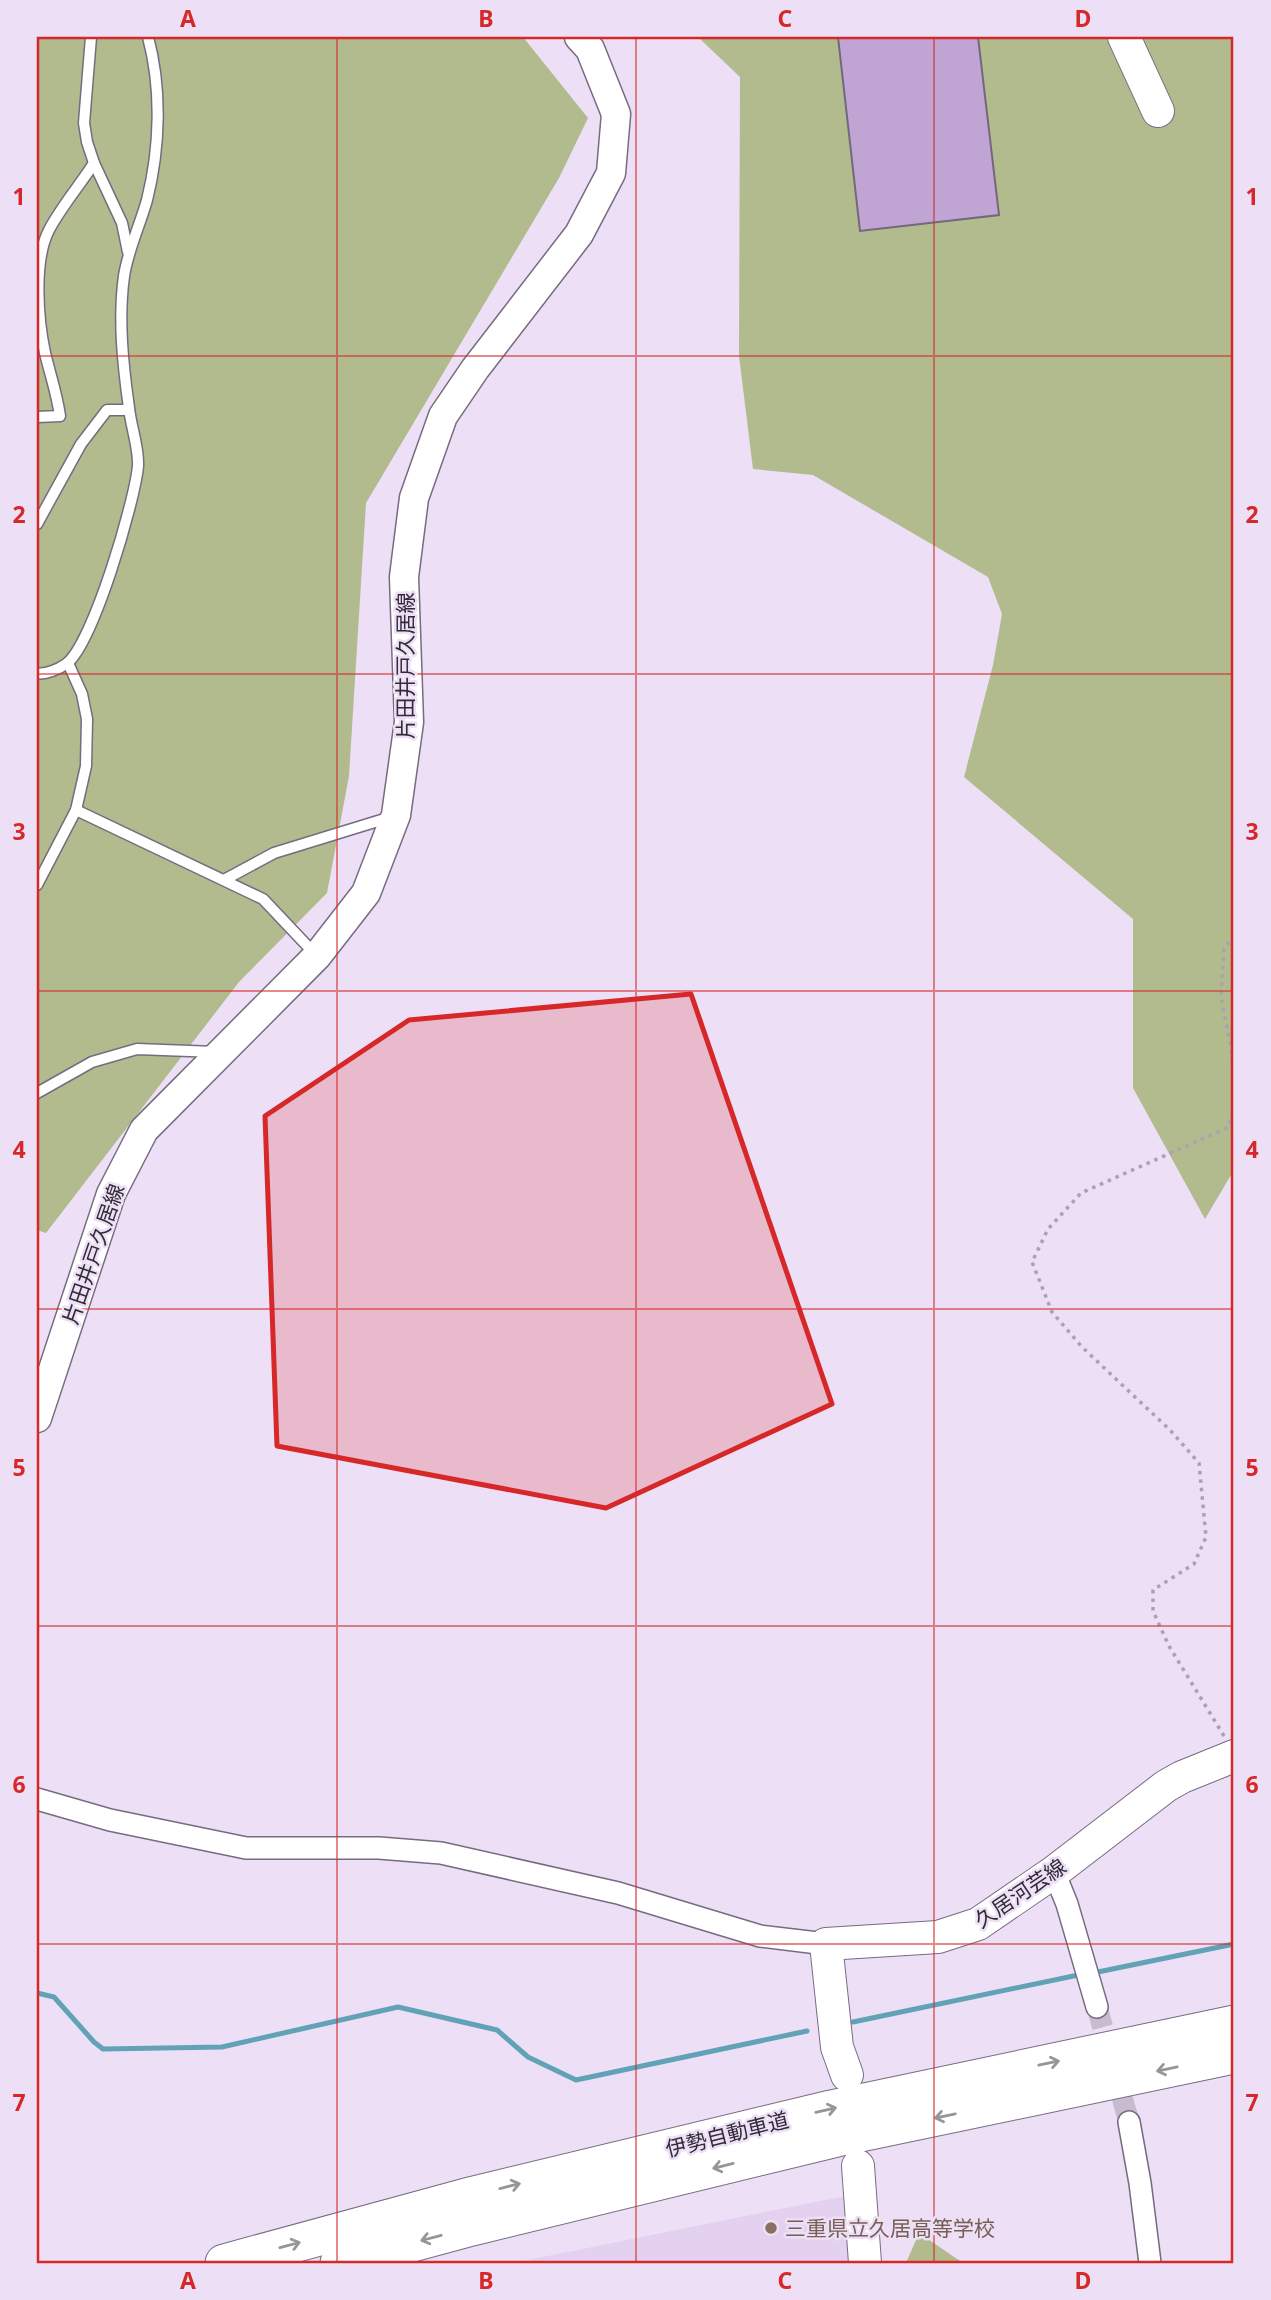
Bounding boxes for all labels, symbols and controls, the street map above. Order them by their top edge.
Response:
text: A [180,2,196,34]
text: B [478,2,494,34]
text: C [778,2,793,34]
text: D [1075,2,1091,34]
text: 1 [12,180,26,212]
text: 1 [1245,180,1259,212]
text: 2 [12,498,26,530]
text: 2 [1245,498,1259,530]
street label: 片田井戸久居線 [391,593,419,740]
text: 3 [12,815,26,847]
text: 3 [1245,815,1259,847]
text: 4 [12,1133,26,1165]
text: 4 [1245,1133,1259,1165]
street label: 片田井戸久居線 [56,1180,130,1328]
text: 5 [12,1451,26,1483]
text: 5 [1245,1451,1259,1483]
text: 6 [12,1768,26,1800]
text: 6 [1245,1768,1259,1800]
street label: 久居河芸線 [969,1852,1071,1934]
one-way arrow [1037,2056,1060,2069]
one-way arrow [1156,2063,1179,2077]
text: 7 [12,2086,26,2118]
text: 7 [1245,2086,1259,2118]
one-way arrow [814,2103,837,2116]
street label: 伊勢自動車道 [662,2105,792,2163]
one-way arrow [934,2109,957,2123]
one-way arrow [712,2160,735,2173]
one-way arrow [498,2179,521,2193]
place label: 三重県立久居高等学校 [785,2214,995,2242]
marker: 三重県立久居高等学校 [763,2220,779,2236]
one-way arrow [420,2233,442,2246]
one-way arrow [278,2238,301,2251]
text: A [180,2264,196,2296]
text: B [478,2264,494,2296]
text: C [778,2264,793,2296]
text: D [1075,2264,1091,2296]

